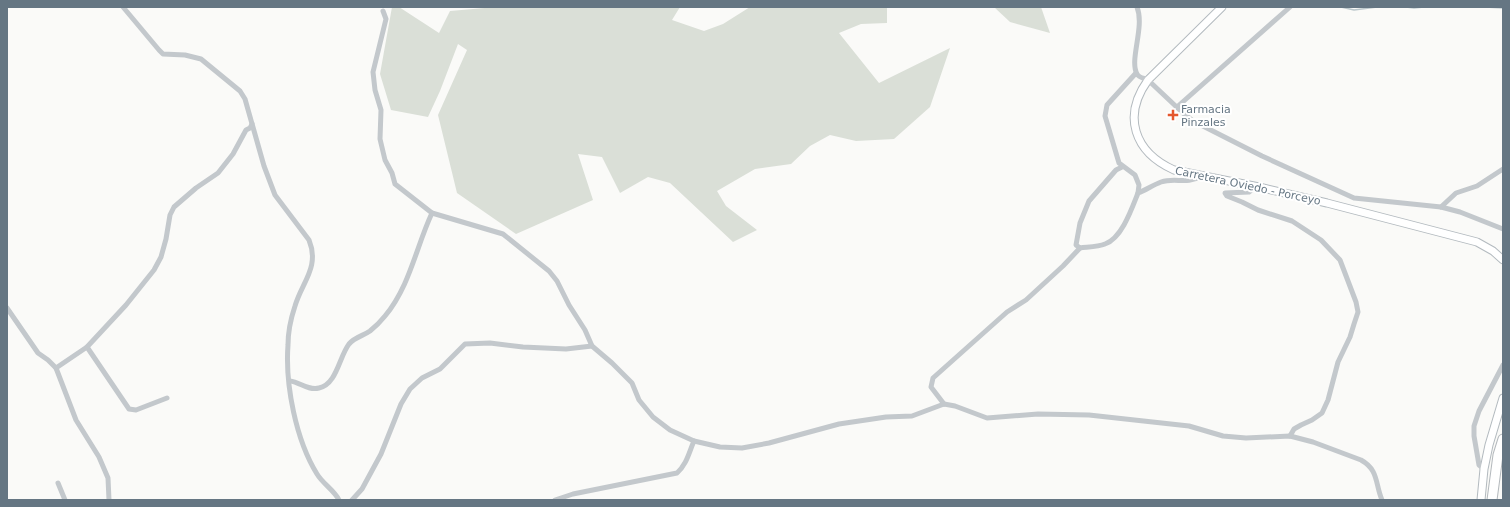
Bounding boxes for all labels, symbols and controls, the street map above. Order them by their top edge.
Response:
place label: Farmacia Pinzales [1181,103,1231,129]
marker: Farmacia Pinzales [1168,110,1178,120]
street label: Carretera Oviedo - Porceyo [1174,164,1322,208]

